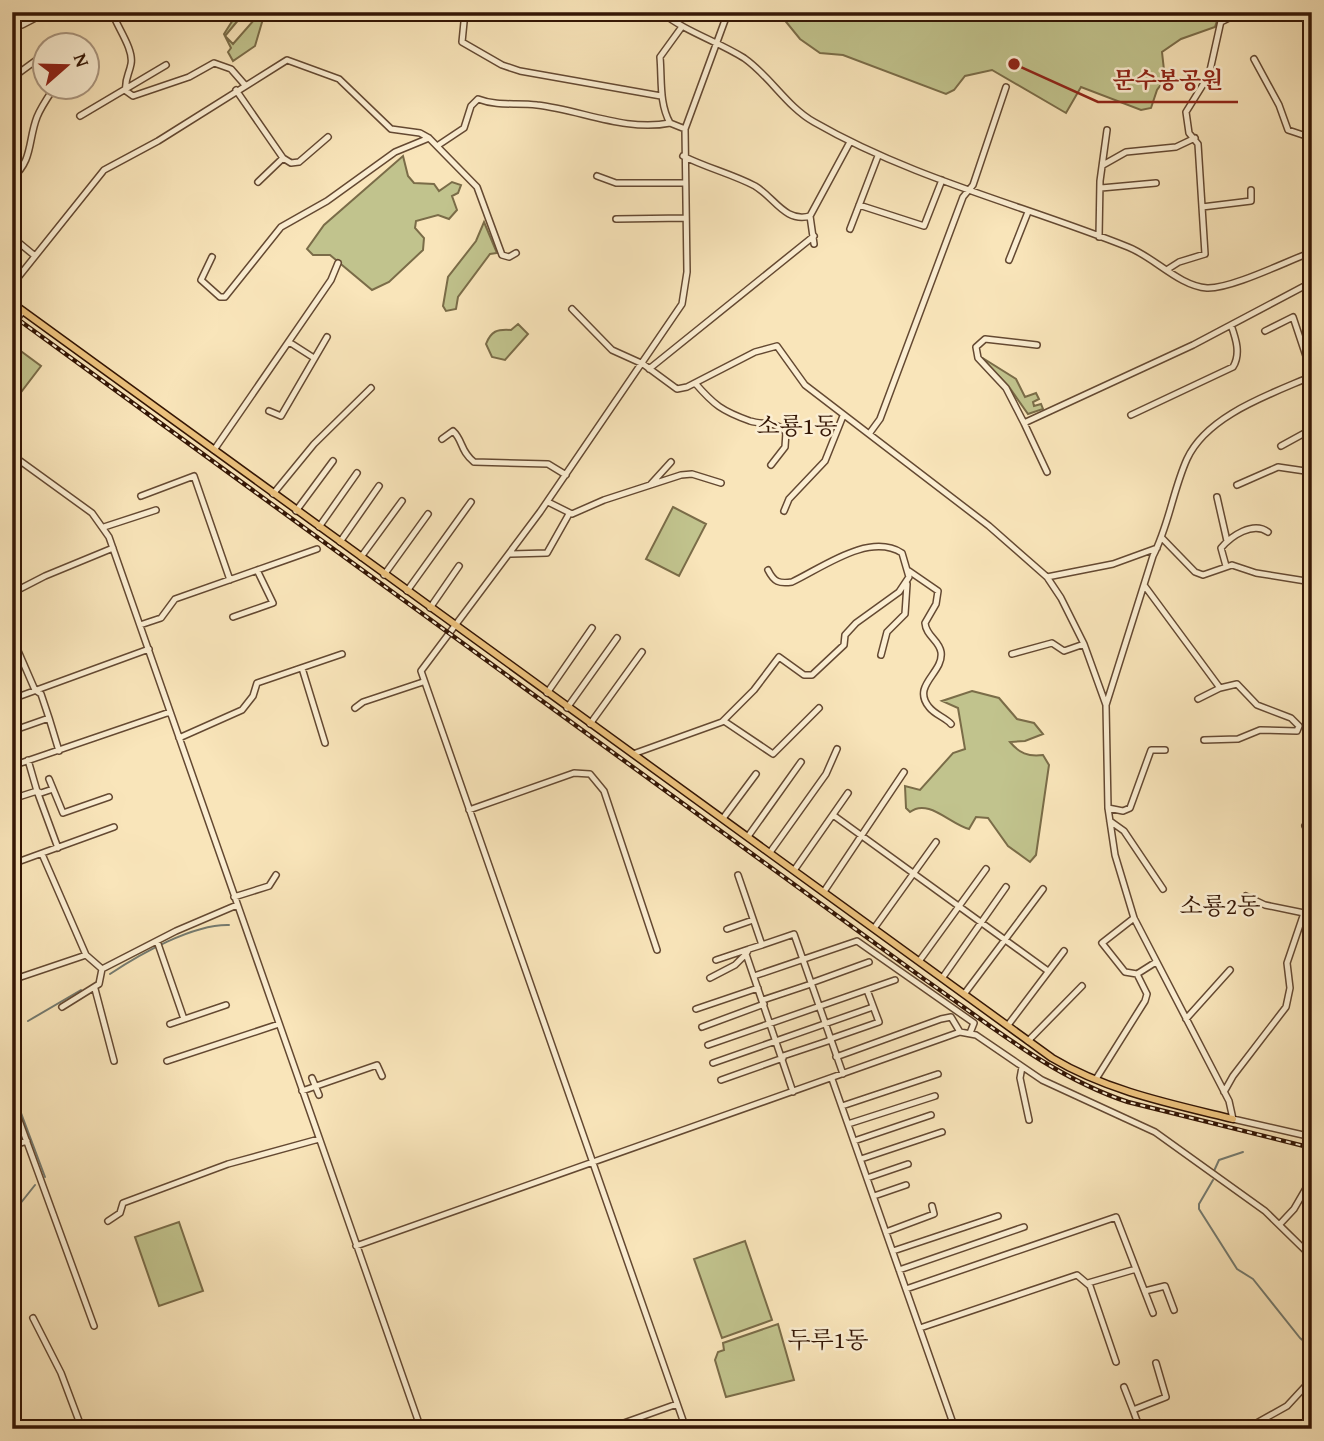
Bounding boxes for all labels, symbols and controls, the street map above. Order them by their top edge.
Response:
north arrow [32,32,102,102]
text: N [67,49,97,71]
callout: 문수봉공원 [1098,58,1238,102]
text: 문수봉공원 [1112,63,1224,96]
district label: 소룡1동 [756,408,838,443]
district label: 소룡2동 [1179,888,1261,923]
district label: 두루1동 [787,1322,869,1357]

